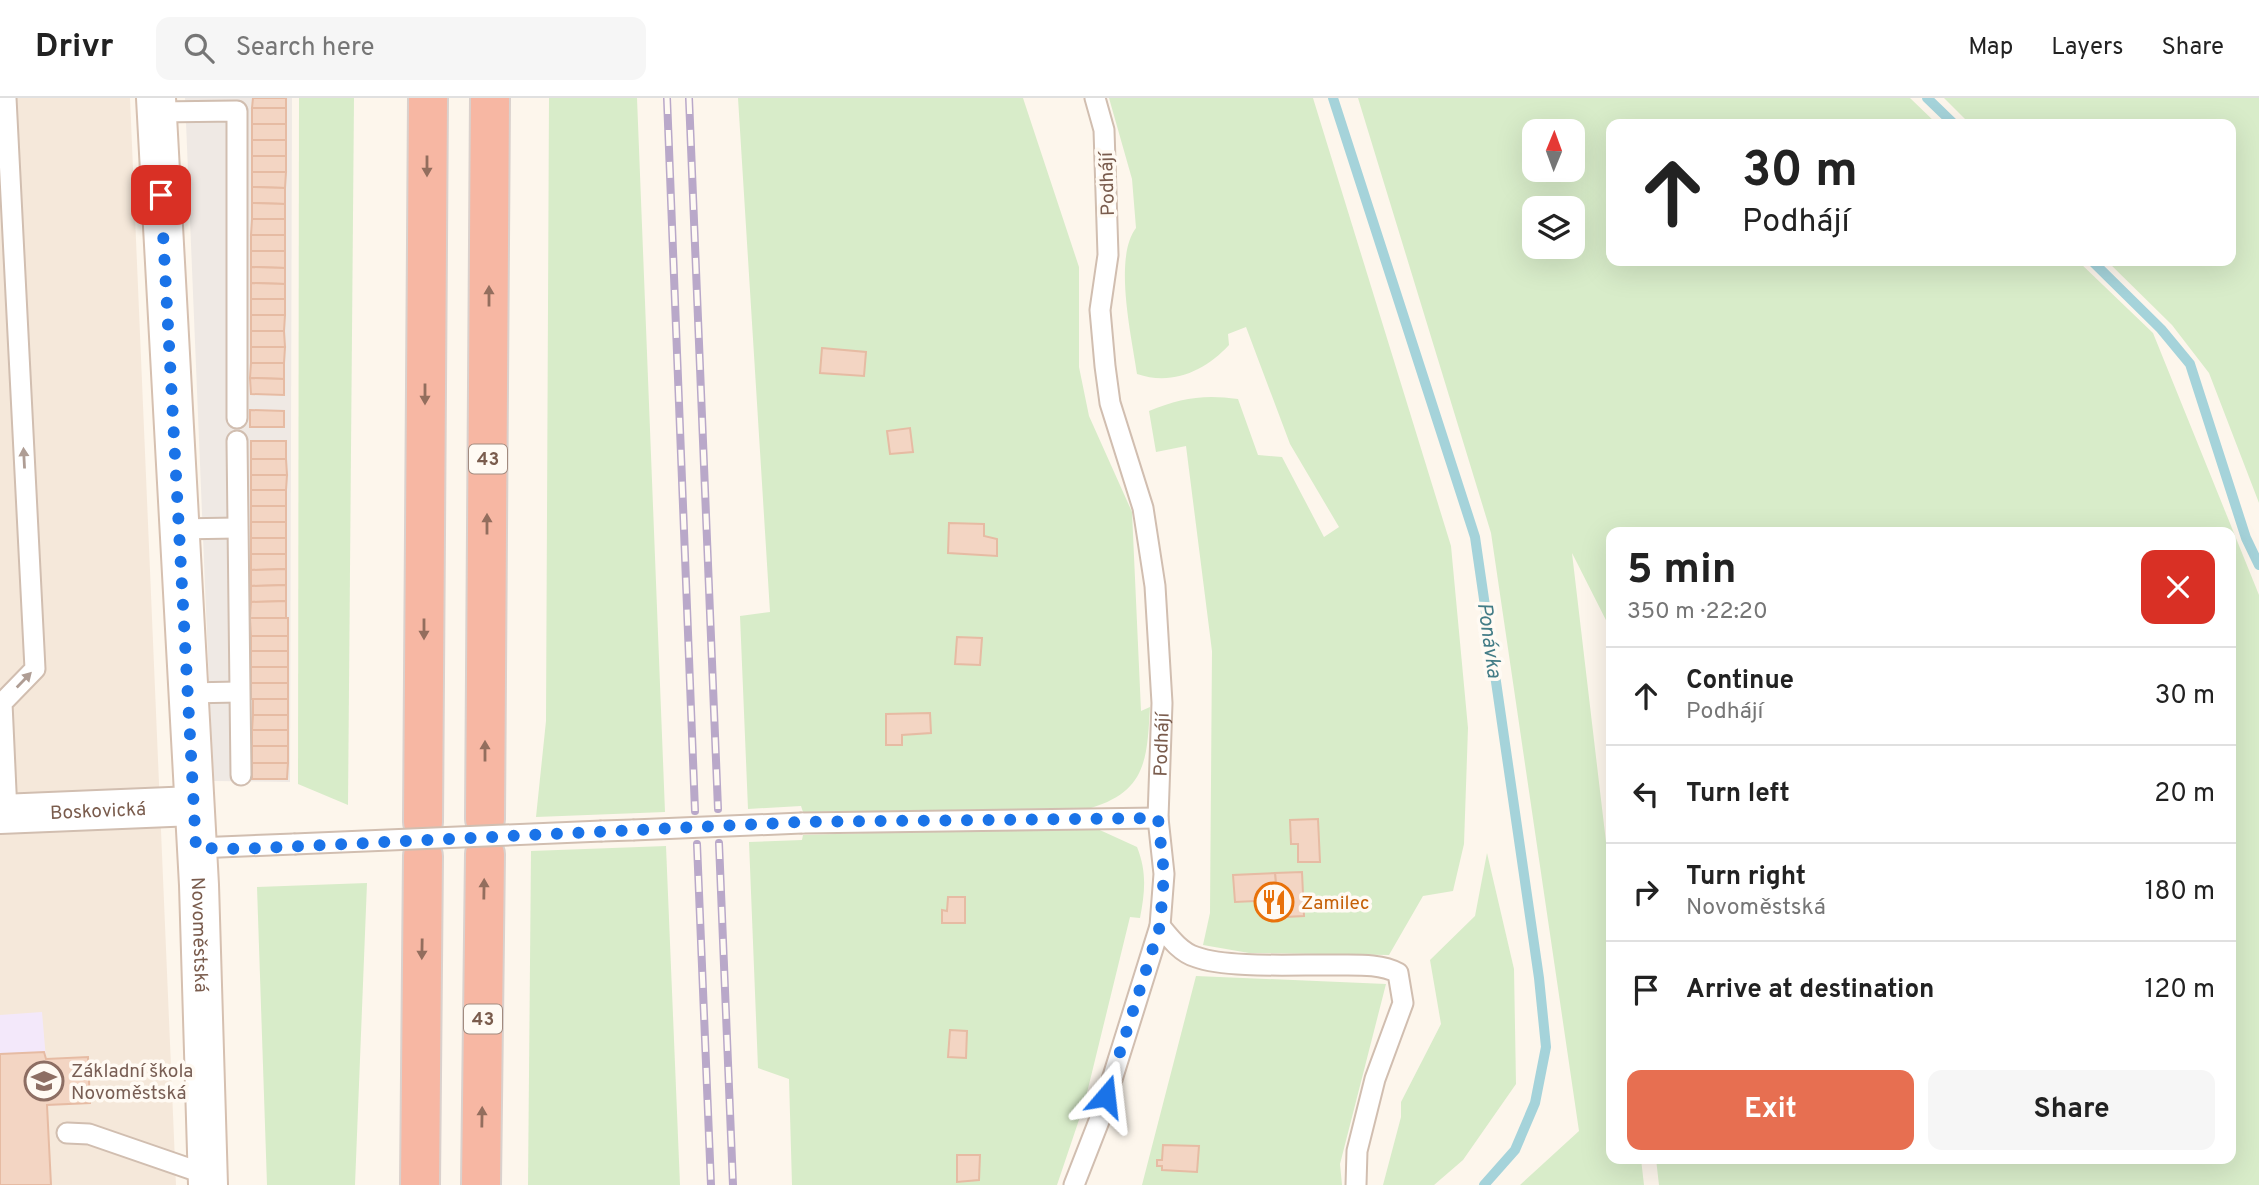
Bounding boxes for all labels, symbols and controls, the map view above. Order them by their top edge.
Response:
search box [156,17,646,80]
text: Drivr [35,27,114,69]
icon: search [180,29,218,67]
text: Search here [236,32,375,65]
text: Map [1968,33,2013,63]
text: Layers [2051,33,2123,63]
text: Share [2161,33,2224,63]
north arrow [1522,119,1586,182]
map controls [1522,119,1585,259]
text: 30 m [1742,142,1858,204]
icon: ahead [1627,147,1718,238]
street label: Podhájí [1095,149,1121,216]
one-way arrow [421,155,433,177]
pin [131,165,191,225]
icon: arrive [142,176,180,214]
button: layers [1522,196,1585,259]
text: Podhájí [1742,203,1850,243]
one-way arrow [483,285,495,307]
one-way arrow [419,383,431,405]
road number: 43 [469,444,507,474]
one-way arrow [18,446,29,468]
one-way arrow [481,512,493,534]
text: 5 min [1627,545,1737,598]
button: close [2141,550,2215,624]
text: 350 m · 22:20 [1627,598,1768,627]
water label: Ponávka [1470,601,1507,680]
one-way arrow [418,618,430,640]
text: Continue [1686,665,1794,698]
one-way arrow [15,672,32,689]
icon: ahead [1627,677,1665,715]
text: 30 m [2155,680,2215,713]
text: Podhájí [1686,698,1763,727]
street label: Podhájí [1149,710,1176,777]
one-way arrow [479,740,491,762]
icon: left [1627,775,1665,813]
text: Turn left [1686,778,1790,811]
text: 20 m [2154,778,2215,811]
street label: Boskovická [49,798,147,826]
text: Turn right [1686,861,1806,894]
icon: right [1627,873,1665,911]
street label: Novoměstská [185,876,212,993]
text: 180 m [2145,876,2215,909]
one-way arrow [478,878,490,900]
restaurant icon: Zamilec [1253,881,1295,923]
place label: Zamilec [1301,892,1370,916]
text: Novoměstská [1686,894,1826,923]
one-way arrow [416,938,428,960]
icon: arrive [1627,971,1665,1009]
text: Arrive at destination [1686,974,1934,1007]
text: 120 m [2145,974,2215,1007]
road number: 43 [464,1004,502,1034]
position arrow [1069,1059,1143,1133]
school or university icon: Základní škola Novoměstská [23,1060,65,1102]
place label: Základní škola Novoměstská [71,1060,193,1106]
button: Exit [1627,1070,1914,1150]
button: Share [1928,1070,2215,1150]
one-way arrow [476,1106,487,1128]

